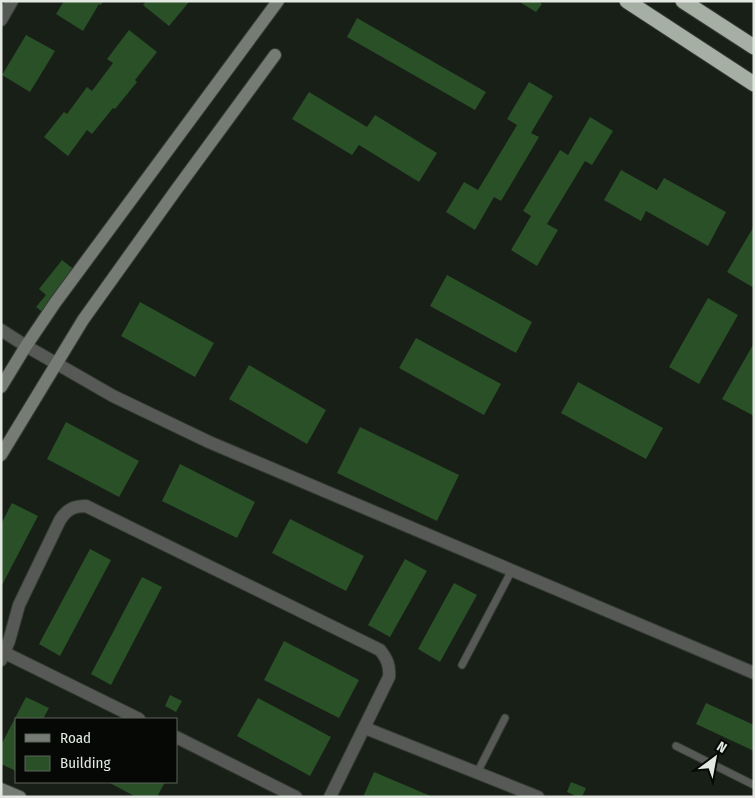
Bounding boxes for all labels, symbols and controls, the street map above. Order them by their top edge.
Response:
legend [15,718,178,783]
text: Road [60,729,91,747]
north arrow [690,733,740,783]
text: N [714,738,730,757]
text: Building [60,754,111,772]

